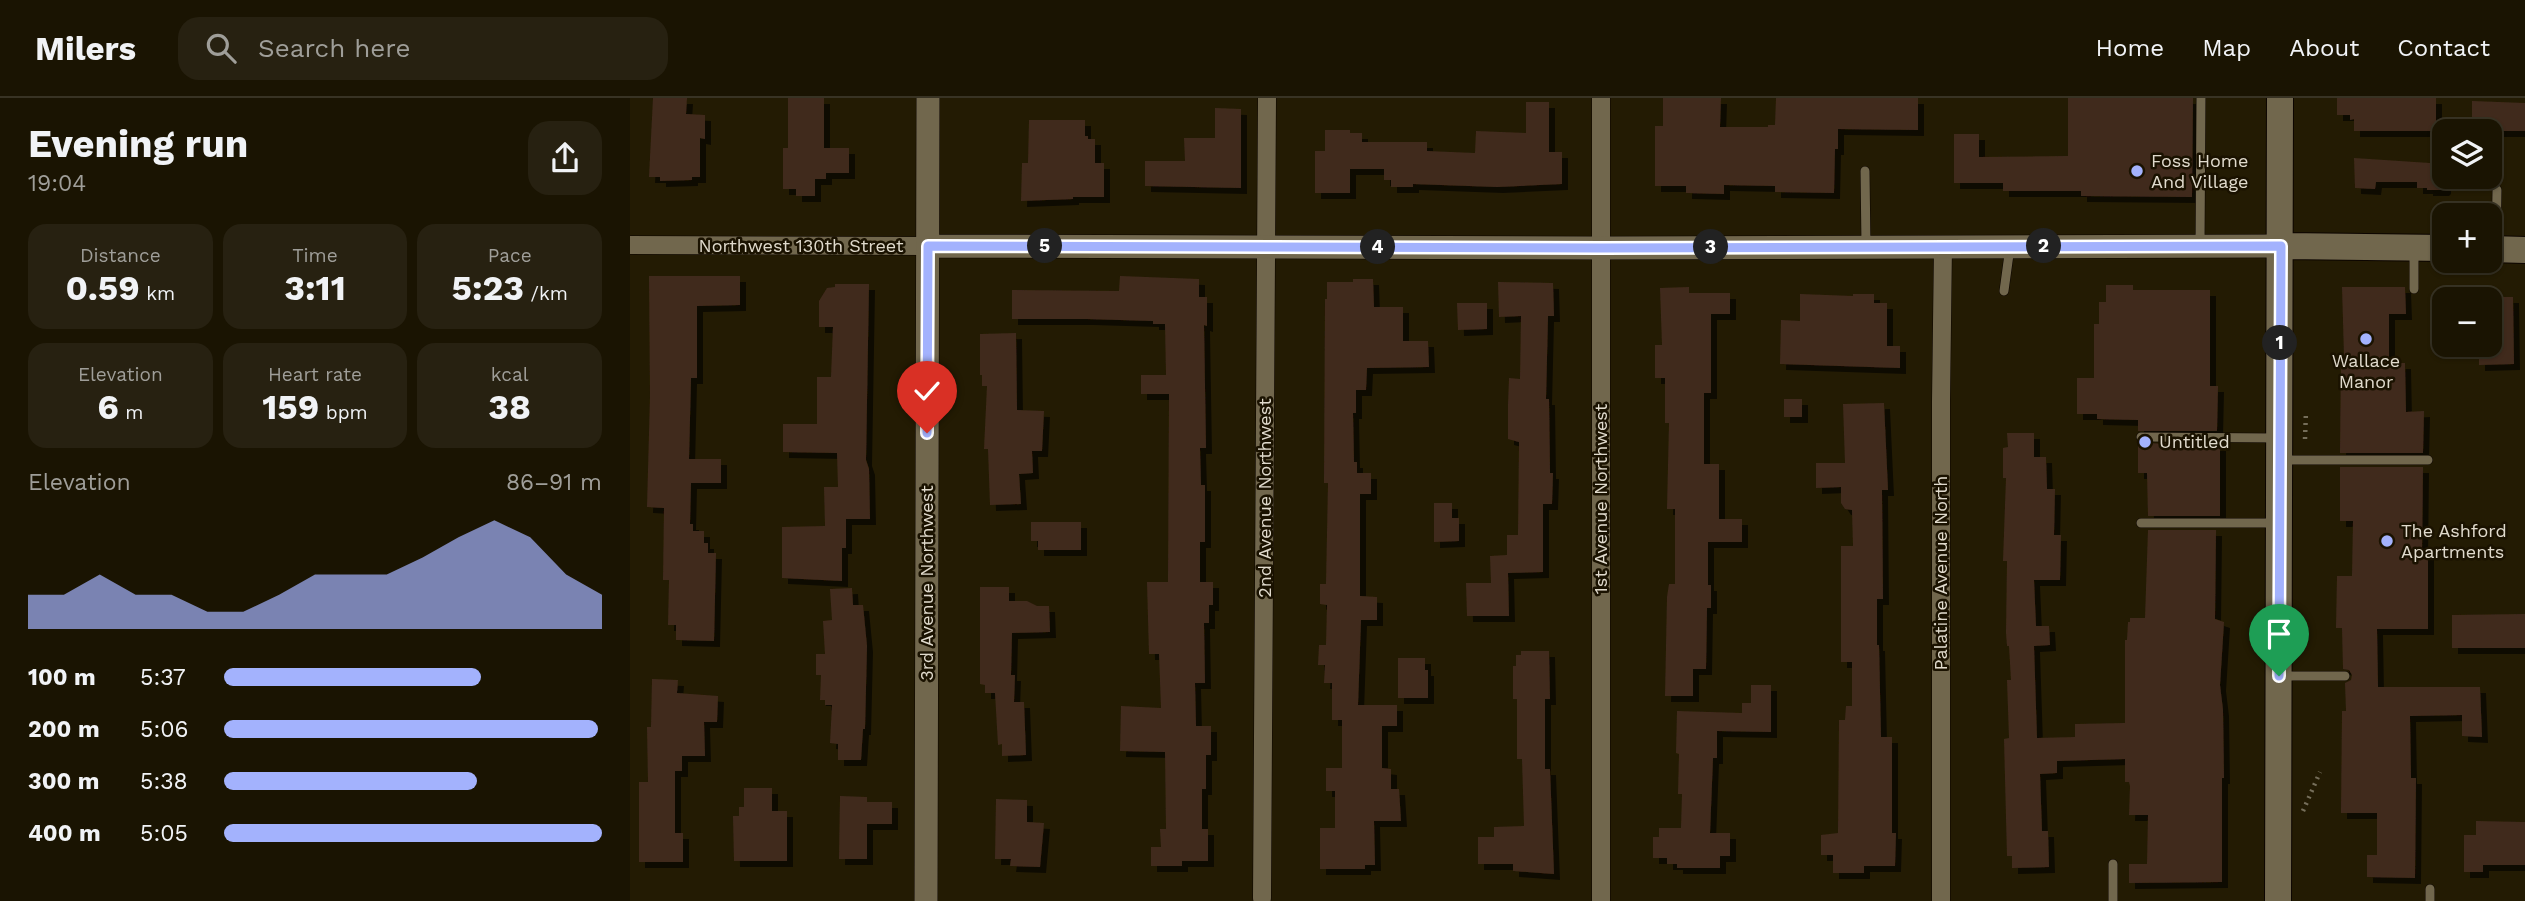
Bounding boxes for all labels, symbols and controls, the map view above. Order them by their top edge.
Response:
search box [178,17,668,80]
text: Milers [35,29,136,68]
icon: search [202,29,240,67]
text: Search here [258,33,410,63]
text: Home [2096,34,2164,62]
text: Map [2202,34,2251,62]
text: About [2289,34,2359,62]
text: Contact [2397,34,2490,62]
map controls [2432,119,2502,357]
button: layers [2432,119,2502,189]
button: share [528,121,602,195]
text: Evening run [28,122,248,166]
place label: Foss Home And Village [2151,150,2248,192]
marker: Foss Home And Village [2129,163,2145,179]
text: 19:04 [28,170,86,197]
button: + [2432,203,2502,273]
pin: 5 [1028,228,1062,264]
pin: 2 [2026,228,2062,264]
pin: 4 [1360,230,1396,264]
pin: 3 [1694,230,1728,264]
text: 5 [1039,234,1050,257]
text: 2 [2038,234,2049,257]
street label: Northwest 130th Street [699,235,904,256]
text: 4 [1371,235,1384,258]
text: 3 [1705,235,1716,258]
text: Distance [80,244,161,267]
text: Time [292,244,338,267]
text: Pace [488,244,532,267]
text: 0.59 [65,267,140,309]
text: 3:11 [284,267,346,309]
text: 5:23 [452,267,524,309]
text: km [140,282,175,305]
text: /km [524,282,568,305]
button: − [2432,287,2502,357]
pin: 1 [2262,326,2298,360]
text: 1 [2275,331,2284,354]
marker: Wallace Manor [2358,331,2374,347]
place label: Wallace Manor [2332,350,2400,392]
pin [897,361,957,433]
text: Elevation [78,363,163,386]
text: Heart rate [268,363,362,386]
text: kcal [491,363,528,386]
icon: check [908,372,946,410]
text: 6 [97,386,119,428]
text: 159 [262,386,319,428]
text: 38 [488,386,531,428]
street label: 2nd Avenue Northwest [1254,398,1275,598]
text: m [119,401,143,424]
text: bpm [319,401,368,424]
street label: 1st Avenue Northwest [1590,403,1611,594]
place label: Untitled [2159,431,2230,452]
marker: Untitled [2137,434,2153,450]
text: Elevation [28,469,131,496]
text: 86–91 m [506,469,602,496]
street label: Palatine Avenue North [1930,476,1951,670]
street label: 3rd Avenue Northwest [916,485,937,681]
place label: The Ashford Apartments [2401,520,2507,562]
marker: The Ashford Apartments [2379,533,2395,549]
pin [2249,604,2309,676]
icon: arrive [2260,615,2298,653]
text: 100 m [28,664,96,691]
text: 5:37 [140,664,186,691]
text: 200 m [28,716,100,743]
text: 5:06 [140,716,188,743]
text: 300 m [28,768,99,795]
text: 5:38 [140,768,188,795]
text: 400 m [28,820,101,847]
text: 5:05 [140,820,188,847]

